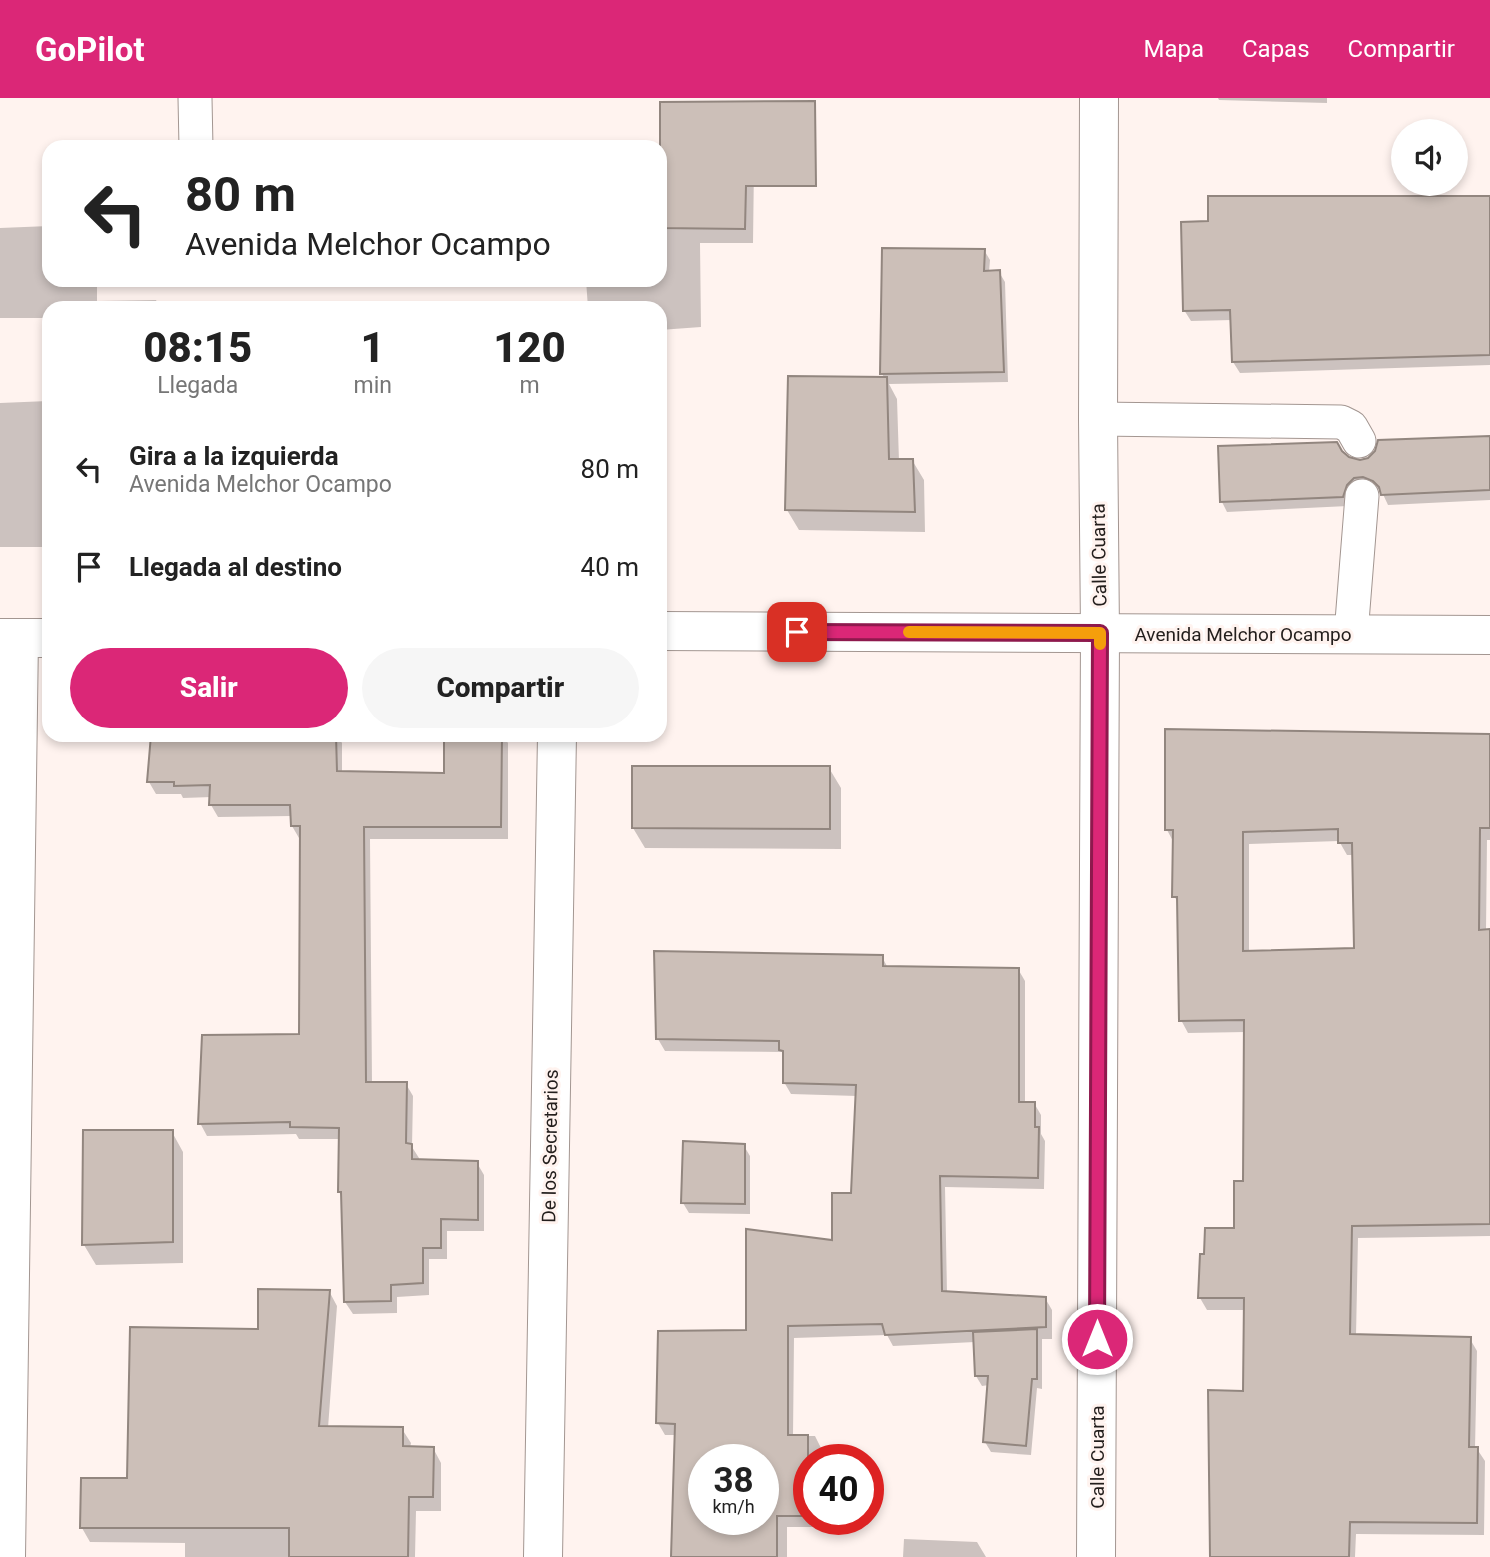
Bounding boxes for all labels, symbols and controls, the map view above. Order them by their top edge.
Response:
text: GoPilot [35,30,145,69]
text: Mapa [1143,35,1204,63]
text: Capas [1242,35,1310,63]
text: Compartir [1348,35,1455,63]
map controls [1391,119,1468,196]
button: sound [1391,119,1468,196]
text: 80 m [185,166,296,223]
icon: left [70,168,161,259]
text: Avenida Melchor Ocampo [185,225,551,263]
text: 08:15 [143,323,252,372]
text: 1 [361,323,385,372]
text: 120 [493,323,566,372]
text: Llegada [157,372,238,399]
text: min [353,372,392,399]
text: m [519,372,540,399]
text: Gira a la izquierda [129,441,339,471]
icon: left [70,450,108,488]
text: 80 m [581,454,639,484]
text: Avenida Melchor Ocampo [129,471,392,498]
street label: Calle Cuarta [1087,503,1111,607]
icon: arrive [70,548,108,586]
text: Llegada al destino [129,552,342,582]
text: 40 m [581,552,639,582]
pin [767,602,827,662]
icon: arrive [778,613,816,651]
street label: Avenida Melchor Ocampo [1134,623,1352,646]
button: Salir [70,648,348,728]
button: Compartir [362,648,639,728]
street label: De los Secretarios [537,1069,563,1223]
position arrow [1060,1302,1134,1376]
street label: Calle Cuarta [1086,1405,1109,1509]
speed limit sign: 40 [793,1444,884,1535]
text: 38 [713,1460,754,1501]
text: km/h [712,1496,755,1517]

